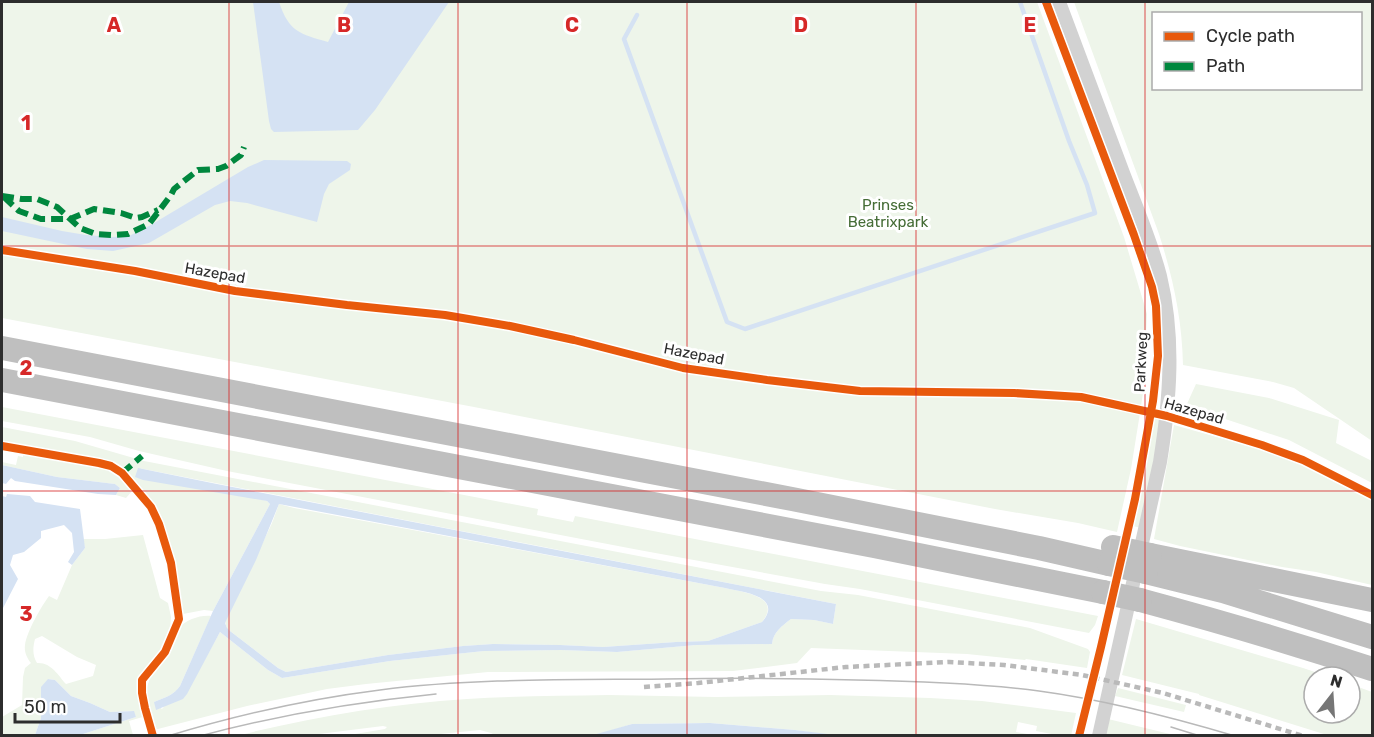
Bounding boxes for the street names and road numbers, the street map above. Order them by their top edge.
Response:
street label: Hazepad [183,259,247,287]
street label: Parkweg [1130,331,1152,393]
street label: Hazepad [662,339,726,369]
street label: Hazepad [1162,394,1226,428]

